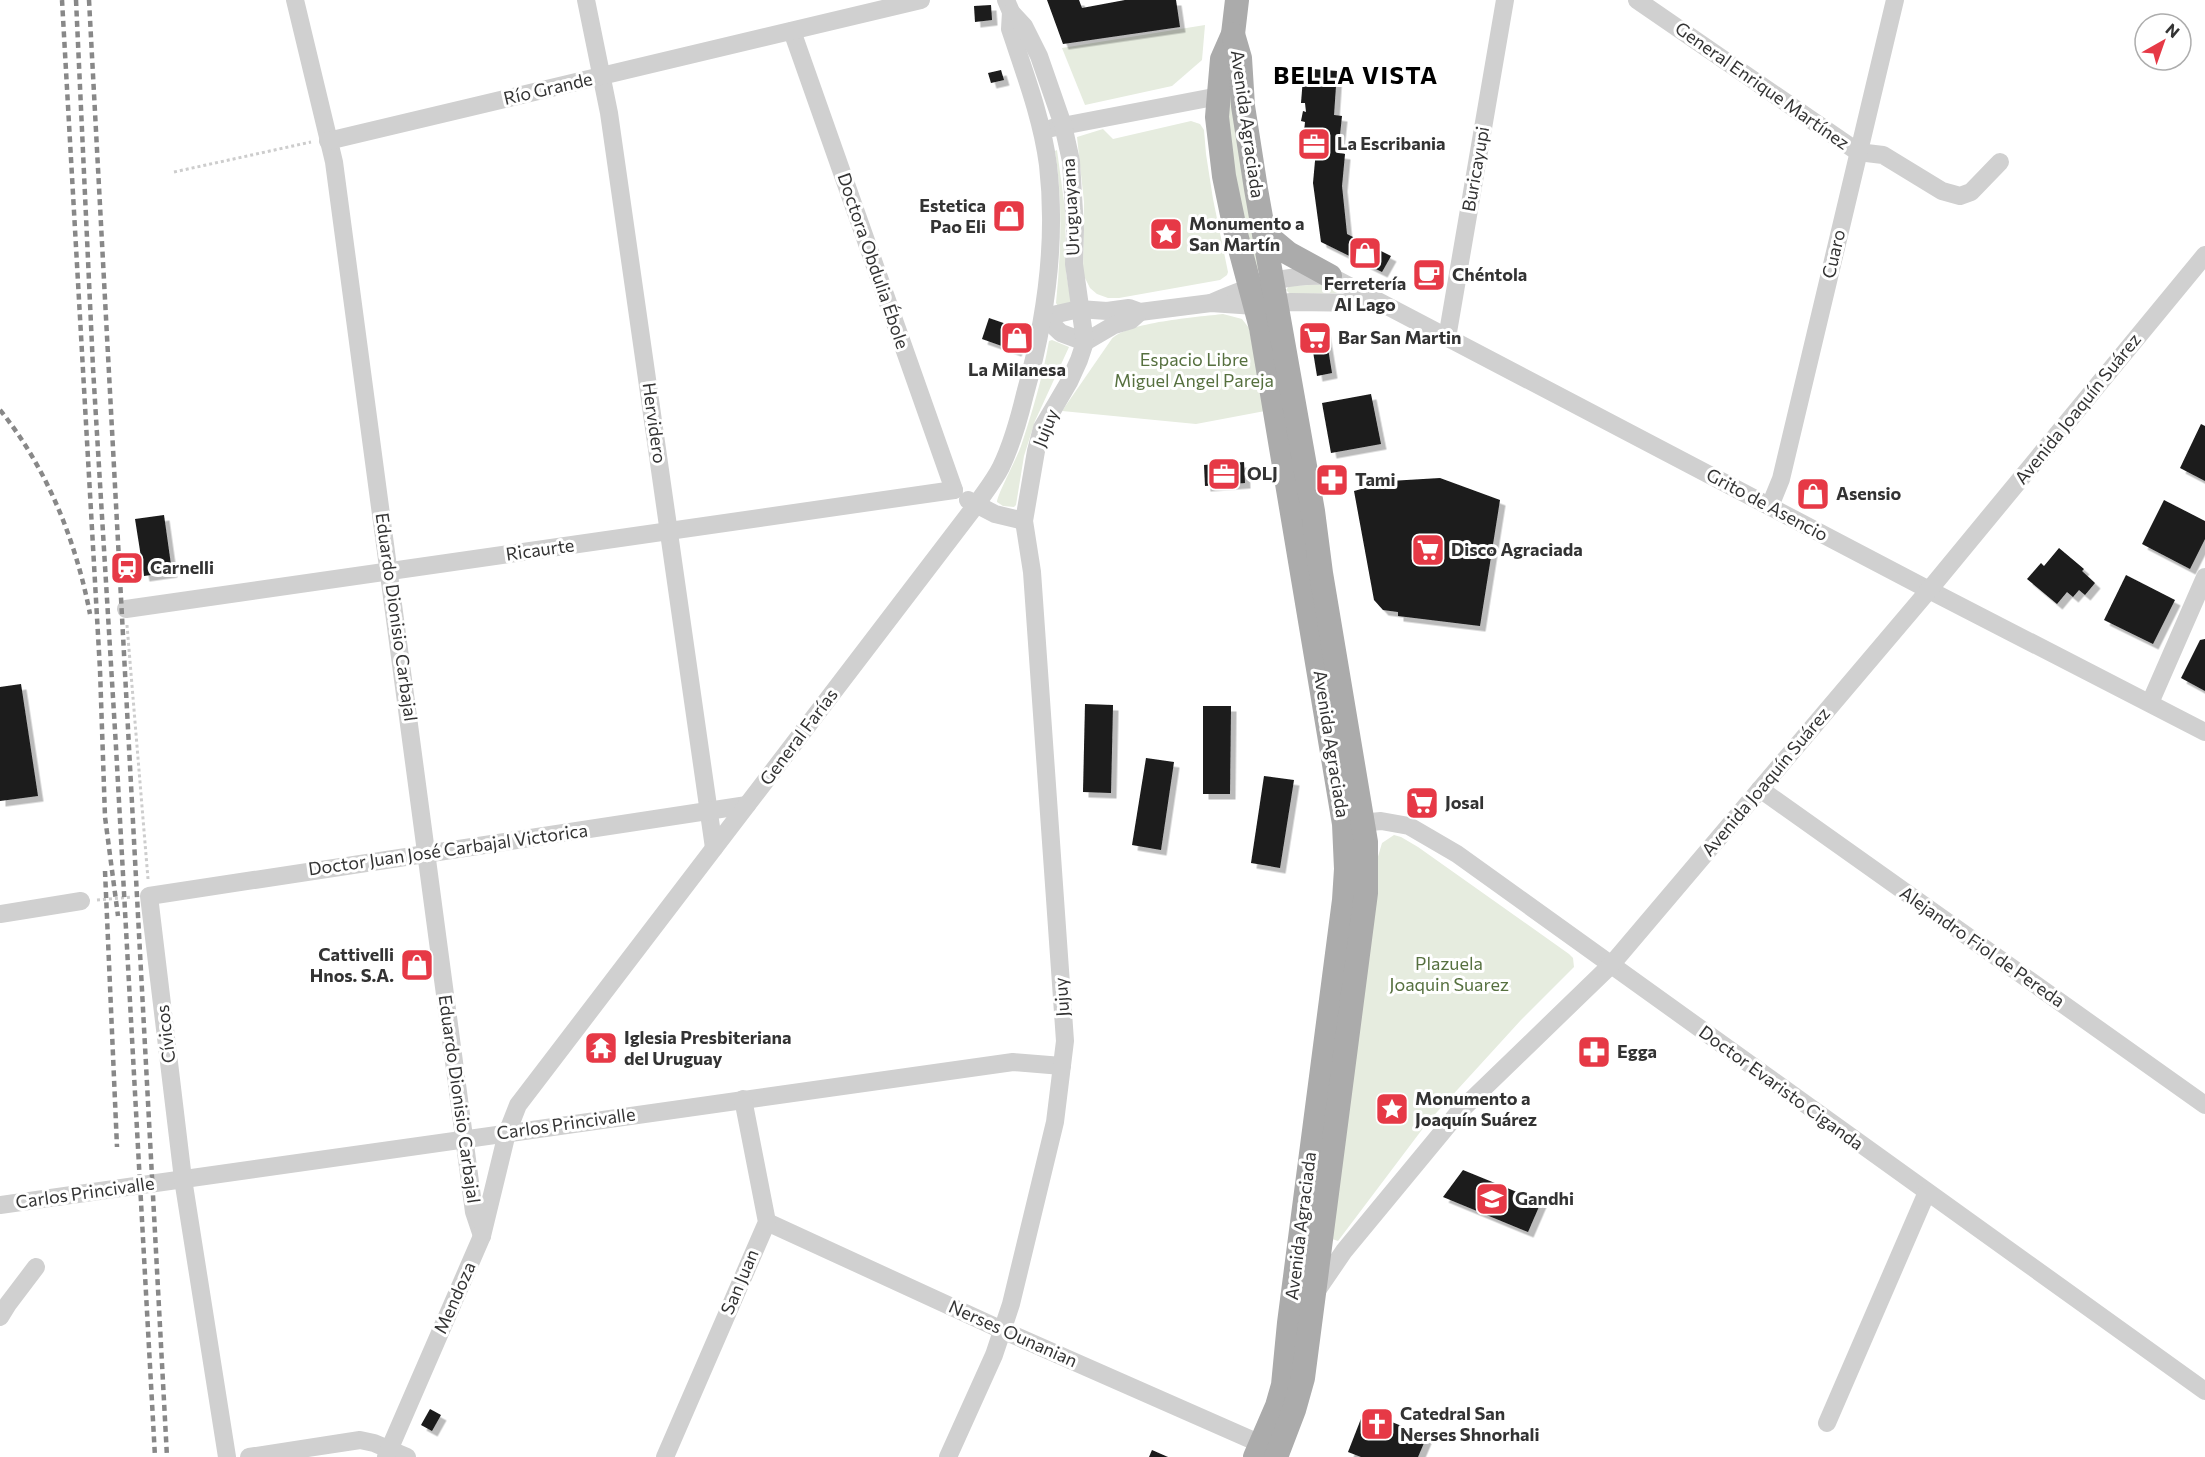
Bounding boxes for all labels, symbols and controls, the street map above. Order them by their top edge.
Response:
north arrow [2133,12,2193,72]
street label: General Enrique Martínez [1671,17,1854,154]
text: N [2162,19,2184,41]
street label: Avenida Agraciada [1227,48,1269,199]
district label: BELLA VISTA [1273,60,1439,89]
street label: Río Grande [501,67,594,109]
street label: Buricayupi [1457,124,1493,213]
office icon: La Escribania [1296,126,1332,162]
place label: La Escribania [1337,132,1446,154]
street label: Uruguayana [1056,158,1084,256]
street label: Doctora Obdulia Ébole [833,170,914,352]
place label: Estetica Pao Eli [919,194,986,237]
shop icon: Estetica Pao Eli [991,198,1027,234]
place label: Monumento a San Martín [1189,212,1304,255]
place icon: Monumento a San Martín [1148,216,1184,252]
street label: Cuaro [1817,227,1849,280]
shop icon: Ferretería Al Lago [1347,235,1383,271]
cafe icon: Chéntola [1411,257,1447,293]
place label: Chéntola [1452,263,1527,285]
place label: Ferretería Al Lago [1324,272,1406,315]
shop icon: La Milanesa [999,320,1035,356]
supermarket icon: Bar San Martin [1297,320,1333,356]
place label: Bar San Martin [1338,326,1462,348]
street label: Avenida Joaquín Suárez [2010,328,2145,488]
park label: Espacio Libre Miguel Angel Pareja [1114,348,1274,391]
place label: La Milanesa [968,358,1066,380]
street label: Hervidero [638,381,672,465]
street label: Jujuy [1028,405,1063,450]
office icon: OLJ [1206,456,1242,492]
place label: OLJ [1247,462,1278,484]
pharmacy icon: Tami [1314,462,1350,498]
street label: Grito de Asencio [1703,463,1832,545]
place label: Tami [1355,468,1396,490]
shop icon: Asensio [1795,476,1831,512]
place label: Asensio [1836,482,1902,504]
street label: Eduardo Dionisio Carbajal [371,511,423,722]
supermarket icon: Disco Agraciada [1410,532,1446,568]
street label: Ricaurte [504,533,576,565]
place label: Disco Agraciada [1451,538,1583,560]
station icon: Carnelli [109,550,145,586]
place label: Carnelli [150,556,214,578]
street label: Avenida Agraciada [1309,668,1355,819]
street label: General Farías [755,684,842,789]
street label: Avenida Joaquín Suárez [1696,702,1834,860]
supermarket icon: Josal [1404,785,1440,821]
place label: Josal [1445,791,1484,813]
street label: Doctor Juan José Carbajal Victorica [307,818,589,880]
street label: Alejandro Fiol de Pereda [1896,881,2069,1011]
place label: Cattivelli Hnos. S.A. [310,943,394,986]
shop icon: Cattivelli Hnos. S.A. [399,947,435,983]
park label: Plazuela Joaquin Suarez [1389,952,1509,995]
street label: Jujuy [1049,977,1073,1017]
street label: Eduardo Dionisio Carbajal [434,993,486,1204]
street label: Cívicos [151,1004,179,1064]
street label: Doctor Evaristo Ciganda [1695,1020,1868,1154]
place label: Iglesia Presbiteriana del Uruguay [624,1026,792,1069]
temple icon: Iglesia Presbiteriana del Uruguay [583,1030,619,1066]
pharmacy icon: Egga [1576,1034,1612,1070]
place label: Egga [1617,1040,1657,1062]
place label: Monumento a Joaquín Suárez [1415,1087,1537,1130]
place icon: Monumento a Joaquín Suárez [1374,1091,1410,1127]
street label: Carlos Princivalle [495,1102,637,1144]
street label: Avenida Agraciada [1280,1150,1320,1301]
street label: Carlos Princivalle [14,1171,156,1213]
school or university icon: Gandhi [1474,1181,1510,1217]
place label: Gandhi [1515,1187,1574,1209]
street label: San Juan [716,1246,763,1318]
street label: Mendoza [428,1258,480,1337]
street label: Nerses Ounanian [946,1295,1081,1371]
place label: Catedral San Nerses Shnorhali [1400,1402,1539,1445]
church icon: Catedral San Nerses Shnorhali [1359,1406,1395,1442]

